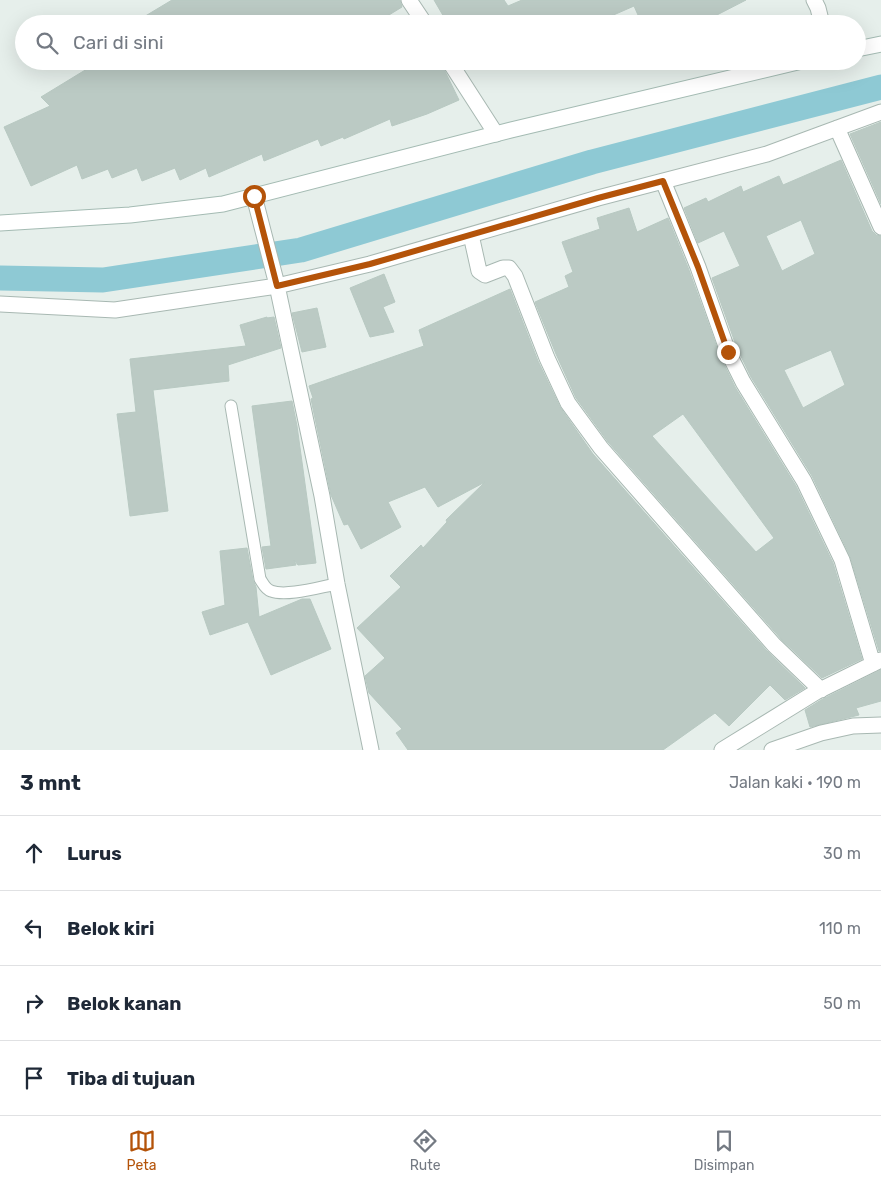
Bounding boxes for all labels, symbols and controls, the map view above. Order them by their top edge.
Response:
search box [15,15,866,70]
icon: search [33,29,61,57]
text: Cari di sini [73,31,164,54]
route start [243,185,266,208]
route end [717,341,740,364]
text: 3 mnt [20,770,81,795]
text: Jalan kaki · 190 m [729,773,861,792]
icon: ahead [20,839,48,867]
text: Lurus [67,842,122,865]
text: 30 m [823,844,861,863]
icon: left [20,914,48,942]
text: Belok kiri [67,917,154,940]
text: 110 m [819,919,861,938]
icon: right [20,989,48,1017]
text: Belok kanan [67,992,182,1015]
text: 50 m [823,994,861,1013]
icon: arrive [20,1064,48,1092]
text: Tiba di tujuan [67,1067,195,1090]
tab: Peta [127,1127,156,1174]
tab: Rute [410,1127,441,1174]
tab: Disimpan [694,1127,754,1174]

